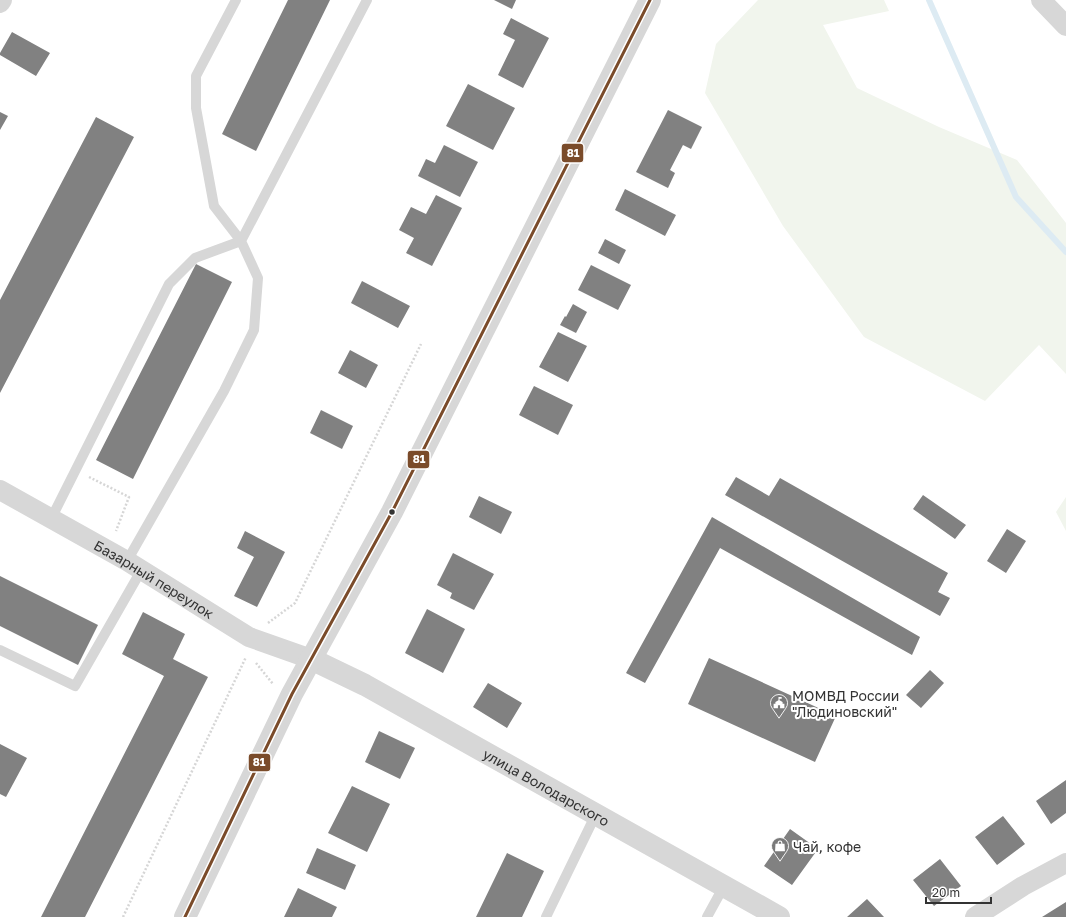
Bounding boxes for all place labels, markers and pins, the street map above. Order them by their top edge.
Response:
unlabelled marker [387,507,397,517]
place label: МОМВД России "Людиновский" [792,687,899,720]
public building icon: МОМВД России "Людиновский" [769,693,789,718]
shop icon: Чай, кофе [770,836,790,861]
place label: Чай, кофе [793,838,861,855]

